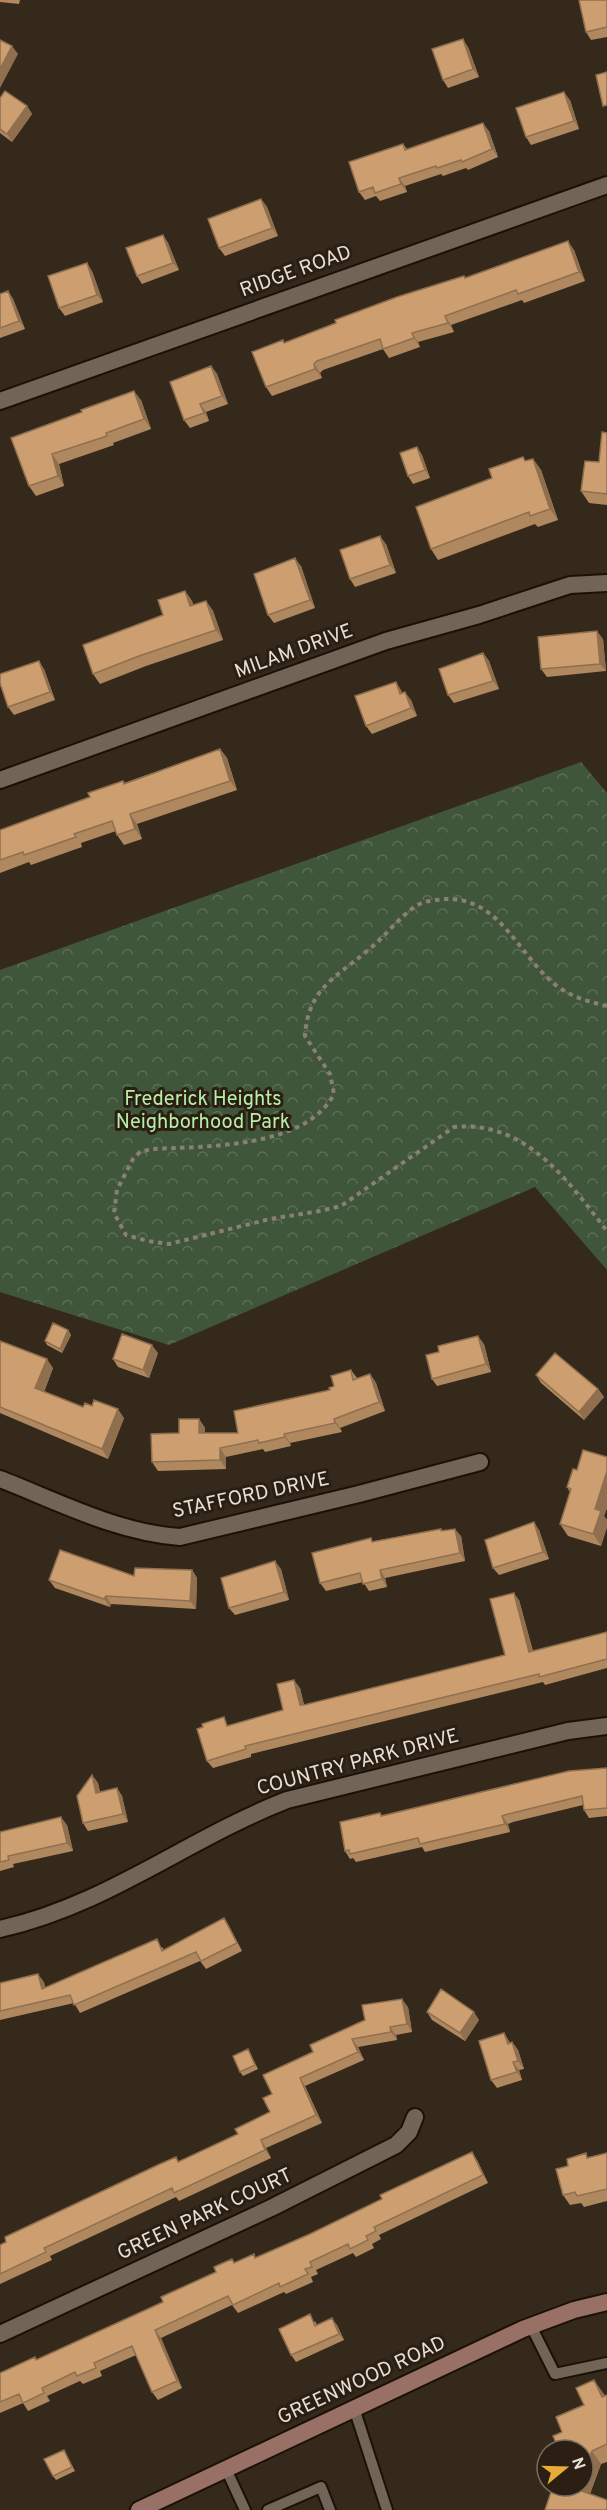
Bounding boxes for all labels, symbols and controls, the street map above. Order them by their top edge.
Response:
street label: RIDGE ROAD [237,240,355,304]
street label: MILAM DRIVE [231,619,357,685]
park label: Frederick Heights Neighborhood Park [116,1087,290,1136]
street label: STAFFORD DRIVE [170,1467,332,1525]
street label: COUNTRY PARK DRIVE [254,1723,462,1803]
street label: GREEN PARK COURT [113,2163,297,2267]
street label: GREENWOOD ROAD [274,2331,450,2431]
north arrow [535,2438,595,2498]
text: N [566,2455,589,2472]

